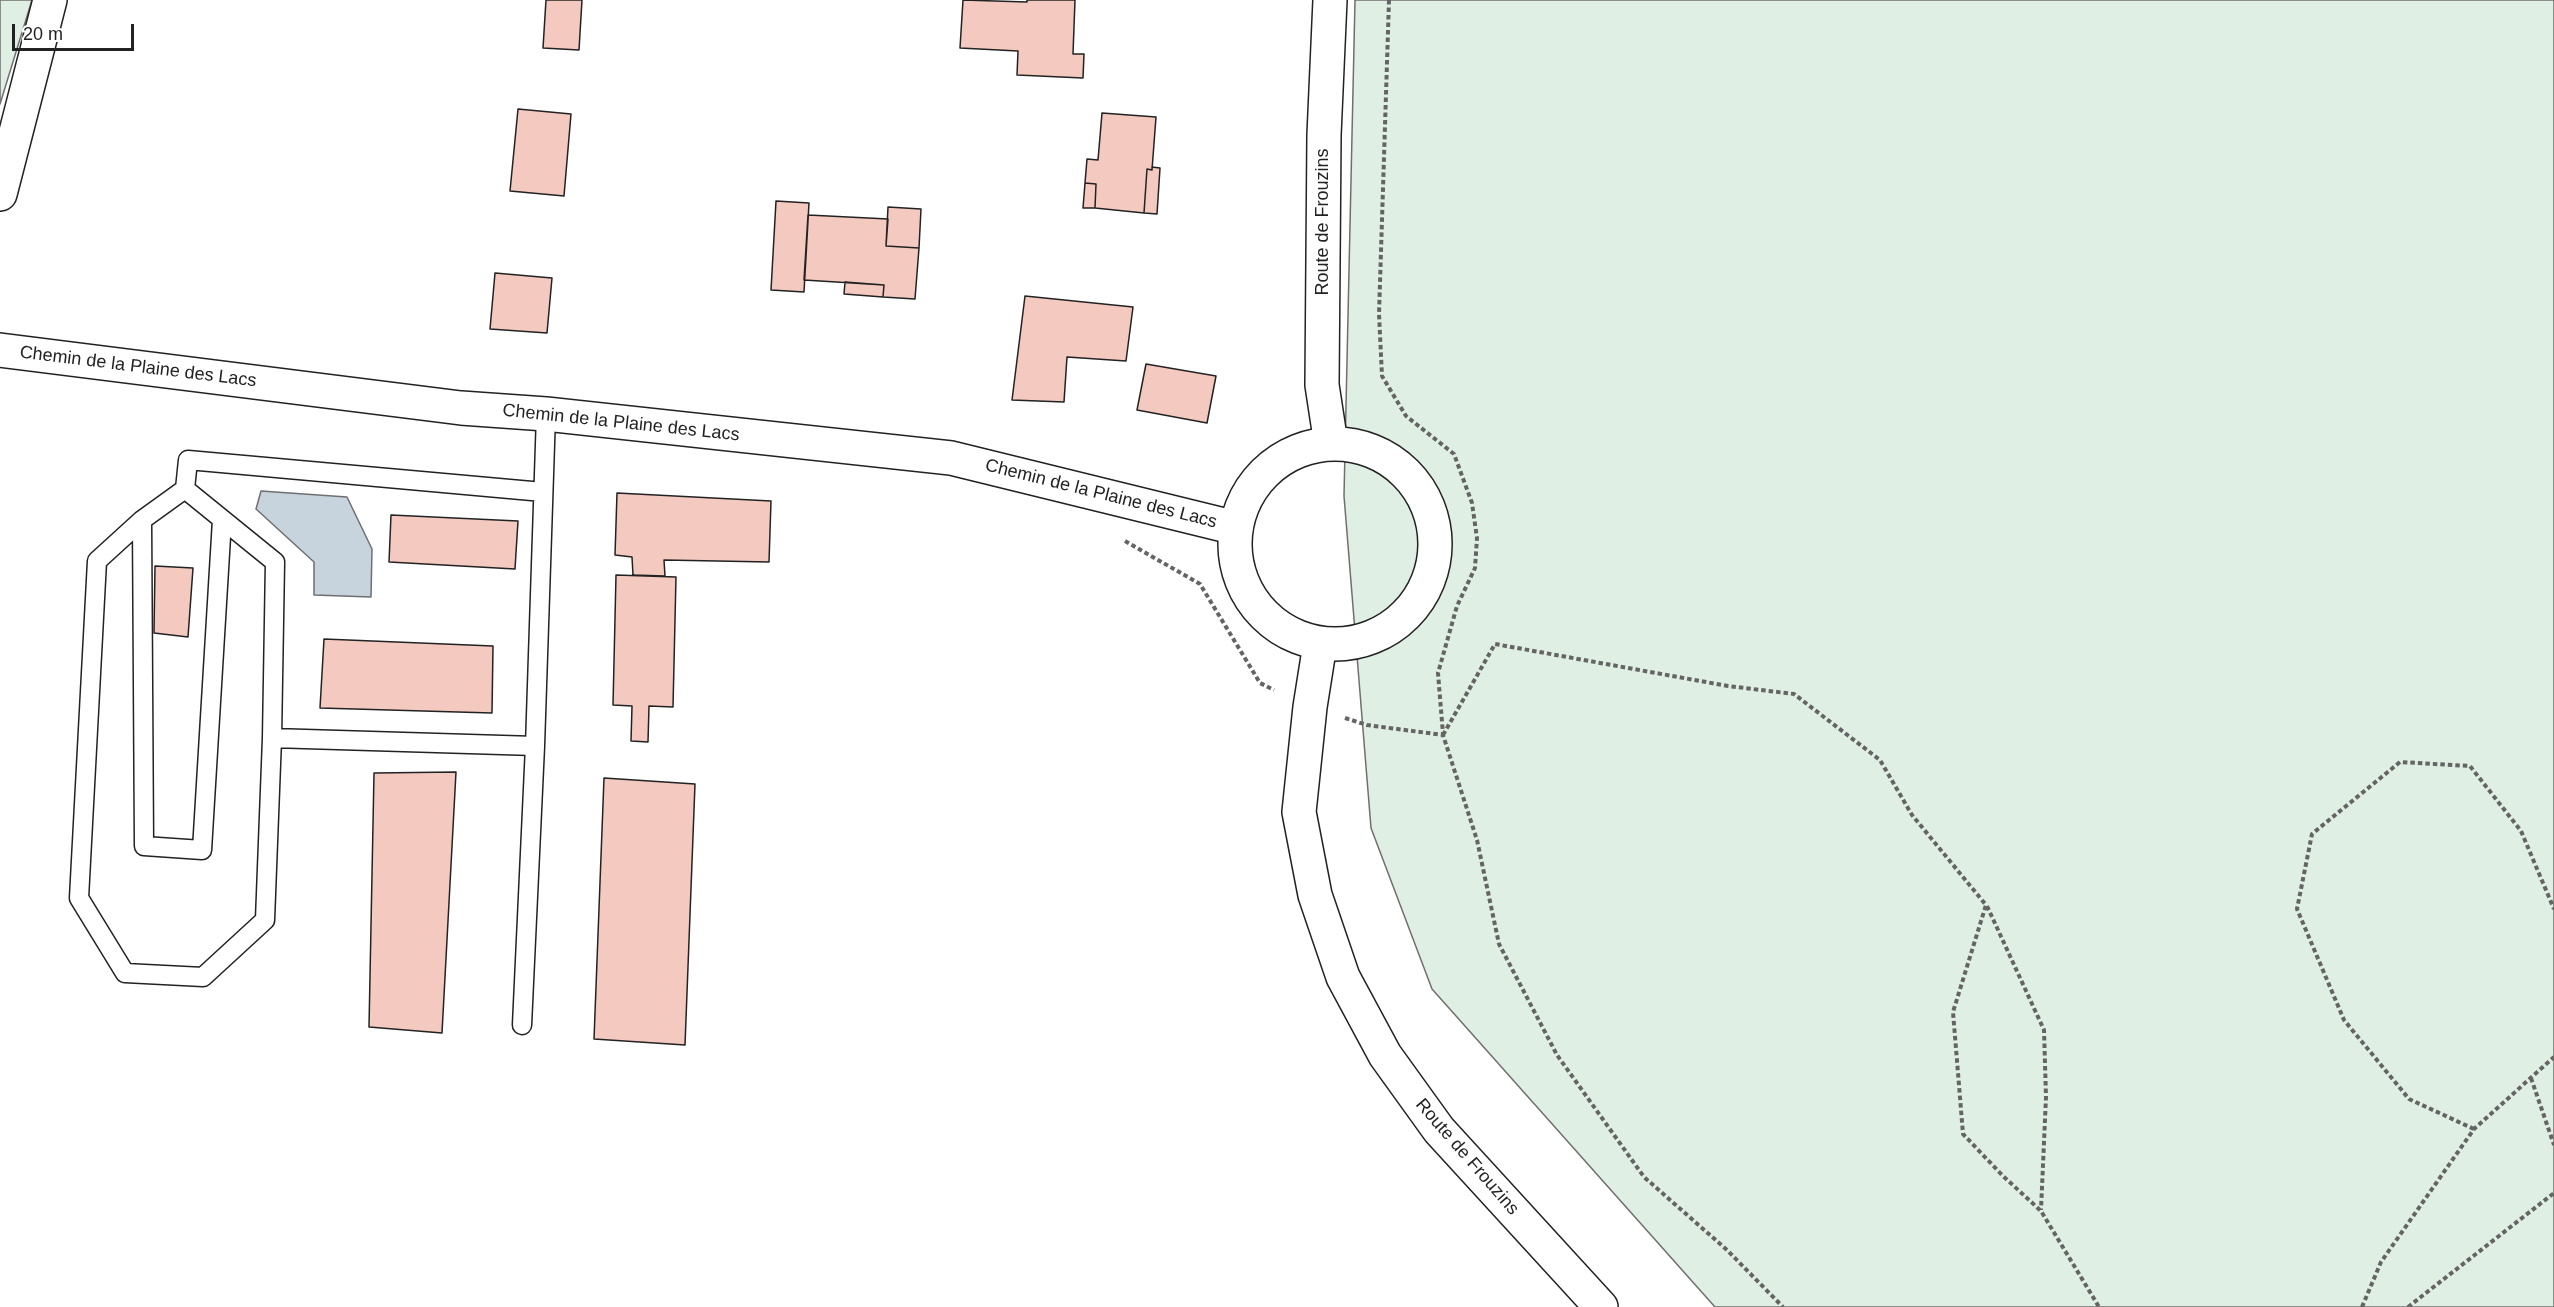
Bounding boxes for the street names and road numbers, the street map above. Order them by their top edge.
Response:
street label: Route de Frouzins [1312,148,1334,296]
street label: Chemin de la Plaine des Lacs [19,342,257,392]
street label: Chemin de la Plaine des Lacs [501,400,741,446]
street label: Chemin de la Plaine des Lacs [983,455,1219,533]
street label: Route de Frouzins [1411,1094,1523,1220]

